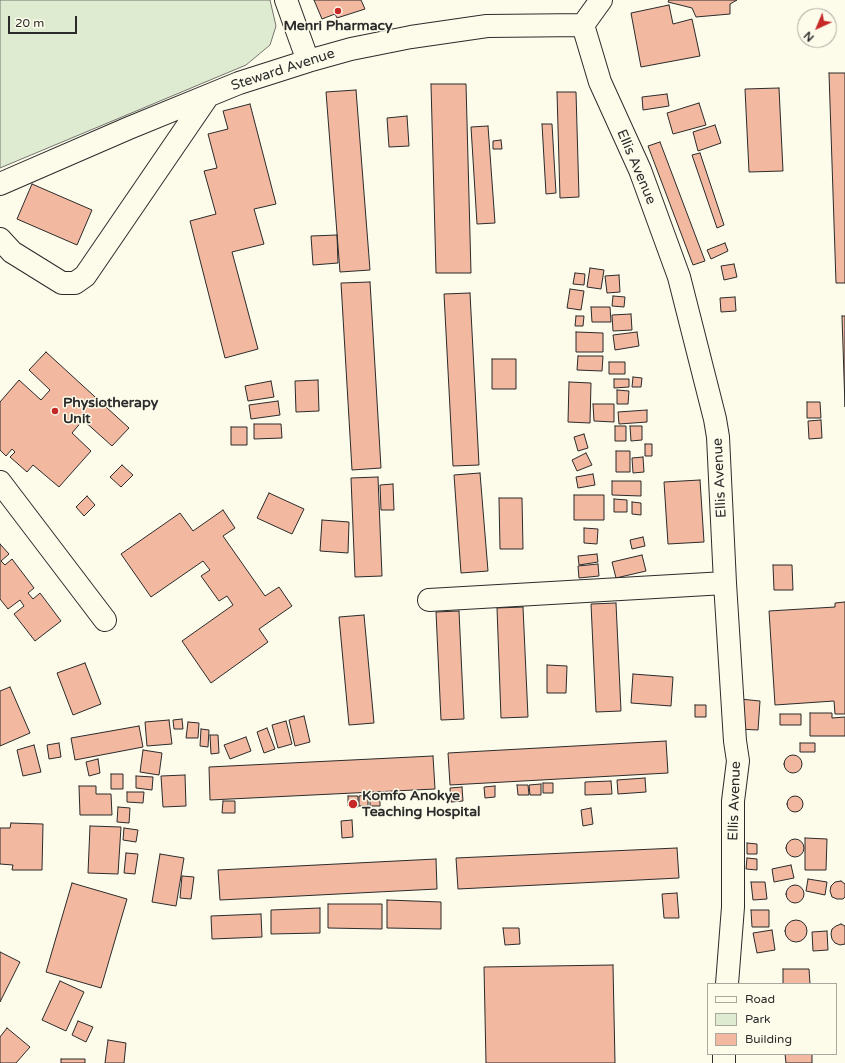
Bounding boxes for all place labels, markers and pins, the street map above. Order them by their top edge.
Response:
marker: Menri Pharmacy [333,6,343,16]
place label: Menri Pharmacy [283,18,393,34]
place label: Physiotherapy Unit [63,395,158,428]
marker: Physiotherapy Unit [50,406,60,416]
place label: Komfo Anokye Teaching Hospital [362,788,481,820]
marker: Komfo Anokye Teaching Hospital [347,798,359,810]

